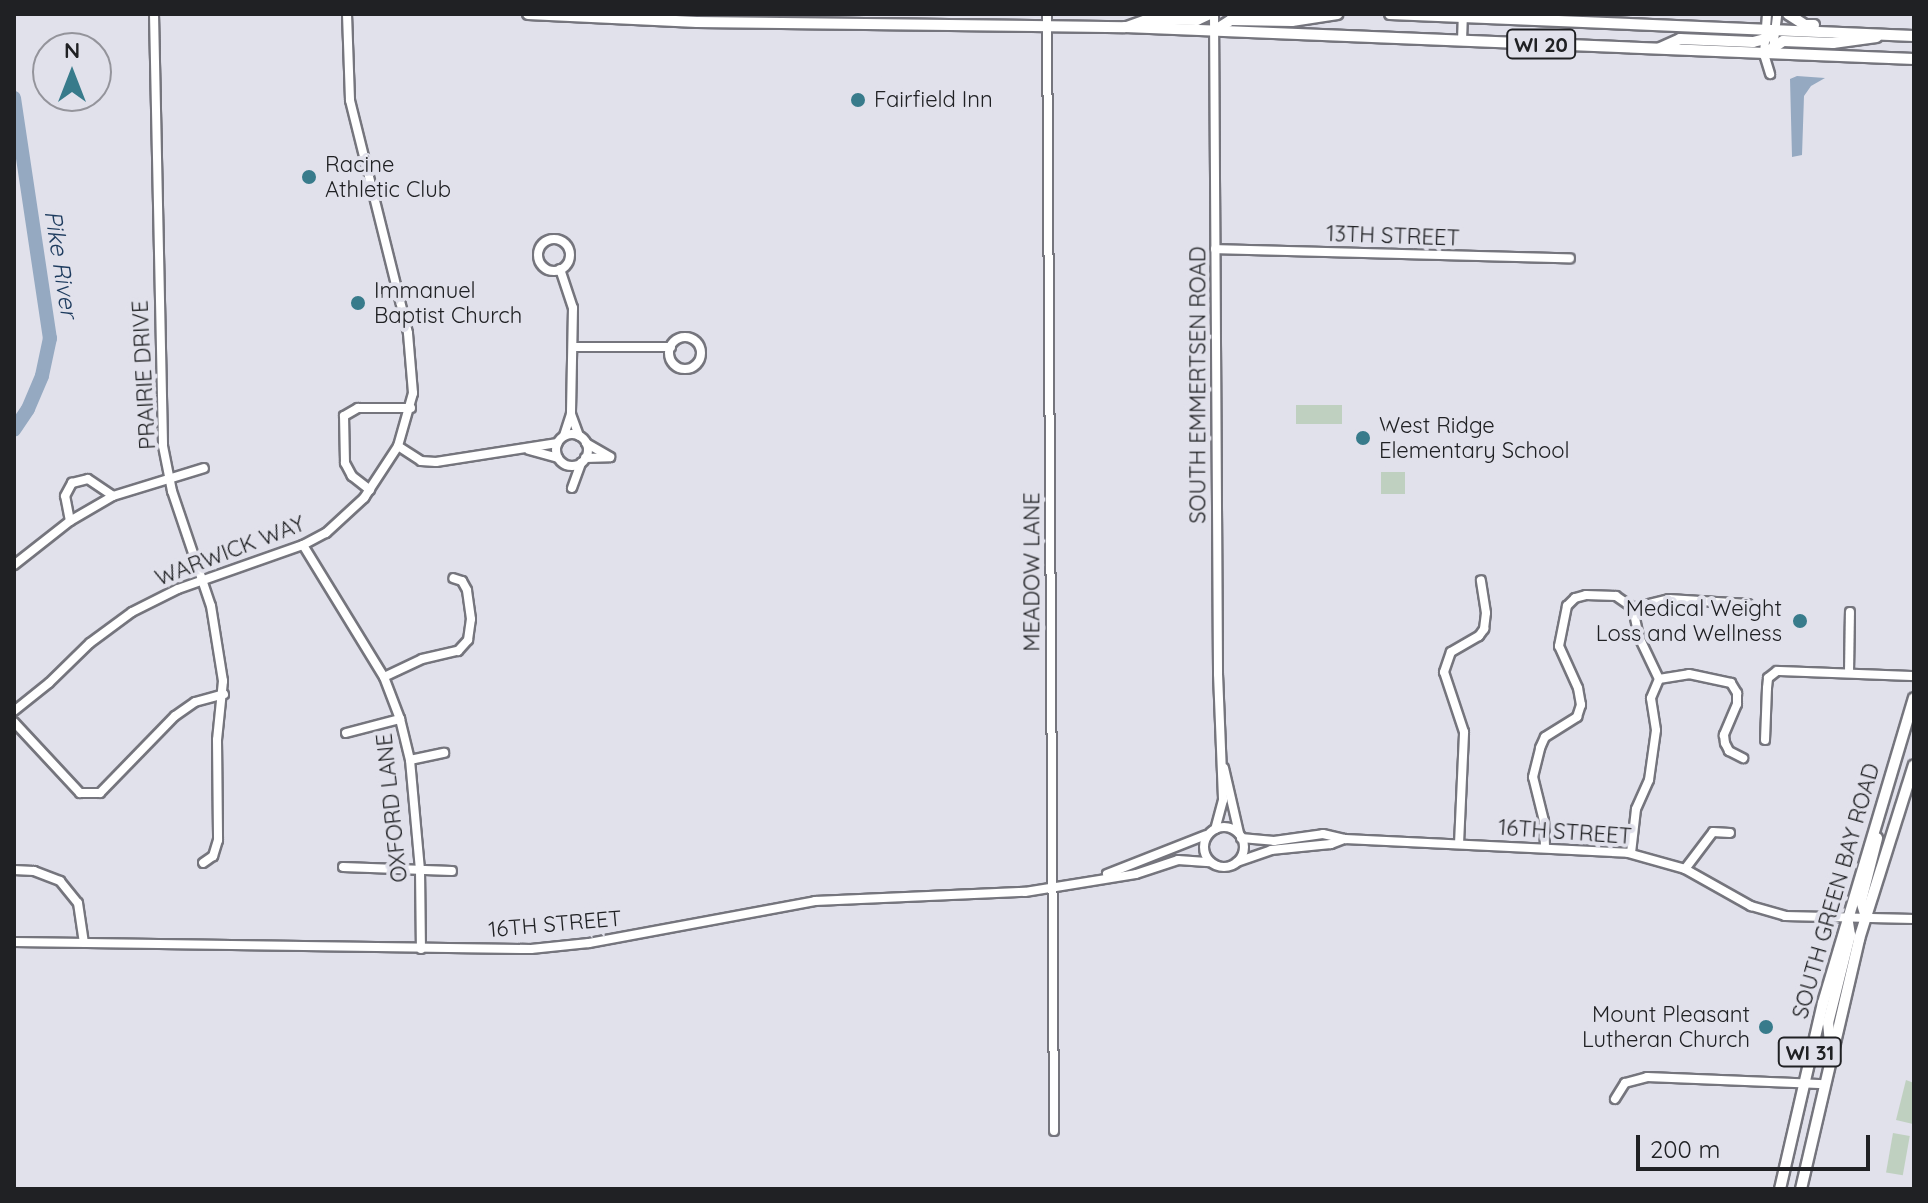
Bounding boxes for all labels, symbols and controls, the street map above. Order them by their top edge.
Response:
road number: WI 20 [1505,28,1577,60]
north arrow [32,32,112,112]
text: N [64,36,80,64]
place label: Fairfield Inn [874,87,993,113]
marker: Fairfield Inn [849,91,867,109]
place label: Racine Athletic Club [325,151,451,202]
marker: Racine Athletic Club [300,168,318,186]
water label: Pike River [38,208,84,320]
street label: 13TH STREET [1326,220,1460,252]
street label: SOUTH EMMERTSEN ROAD [1185,246,1211,524]
place label: Immanuel Baptist Church [374,277,522,328]
marker: Immanuel Baptist Church [349,294,367,312]
street label: PRAIRIE DRIVE [127,300,161,450]
place label: West Ridge Elementary School [1379,412,1570,464]
marker: West Ridge Elementary School [1354,429,1372,447]
street label: MEADOW LANE [1019,492,1045,652]
street label: WARWICK WAY [151,510,309,592]
place label: Medical Weight Loss and Wellness [1596,595,1782,646]
marker: Medical Weight Loss and Wellness [1789,610,1811,632]
street label: OXFORD LANE [371,732,413,884]
street label: SOUTH GREEN BAY ROAD [1787,760,1885,1022]
street label: 16TH STREET [1497,814,1633,850]
street label: 16TH STREET [487,905,623,943]
place label: Mount Pleasant Lutheran Church [1582,1001,1750,1052]
marker: Mount Pleasant Lutheran Church [1757,1018,1775,1036]
road number: WI 31 [1776,1036,1844,1068]
scale bar [1640,1119,1874,1169]
text: 200 m [1650,1134,1720,1164]

